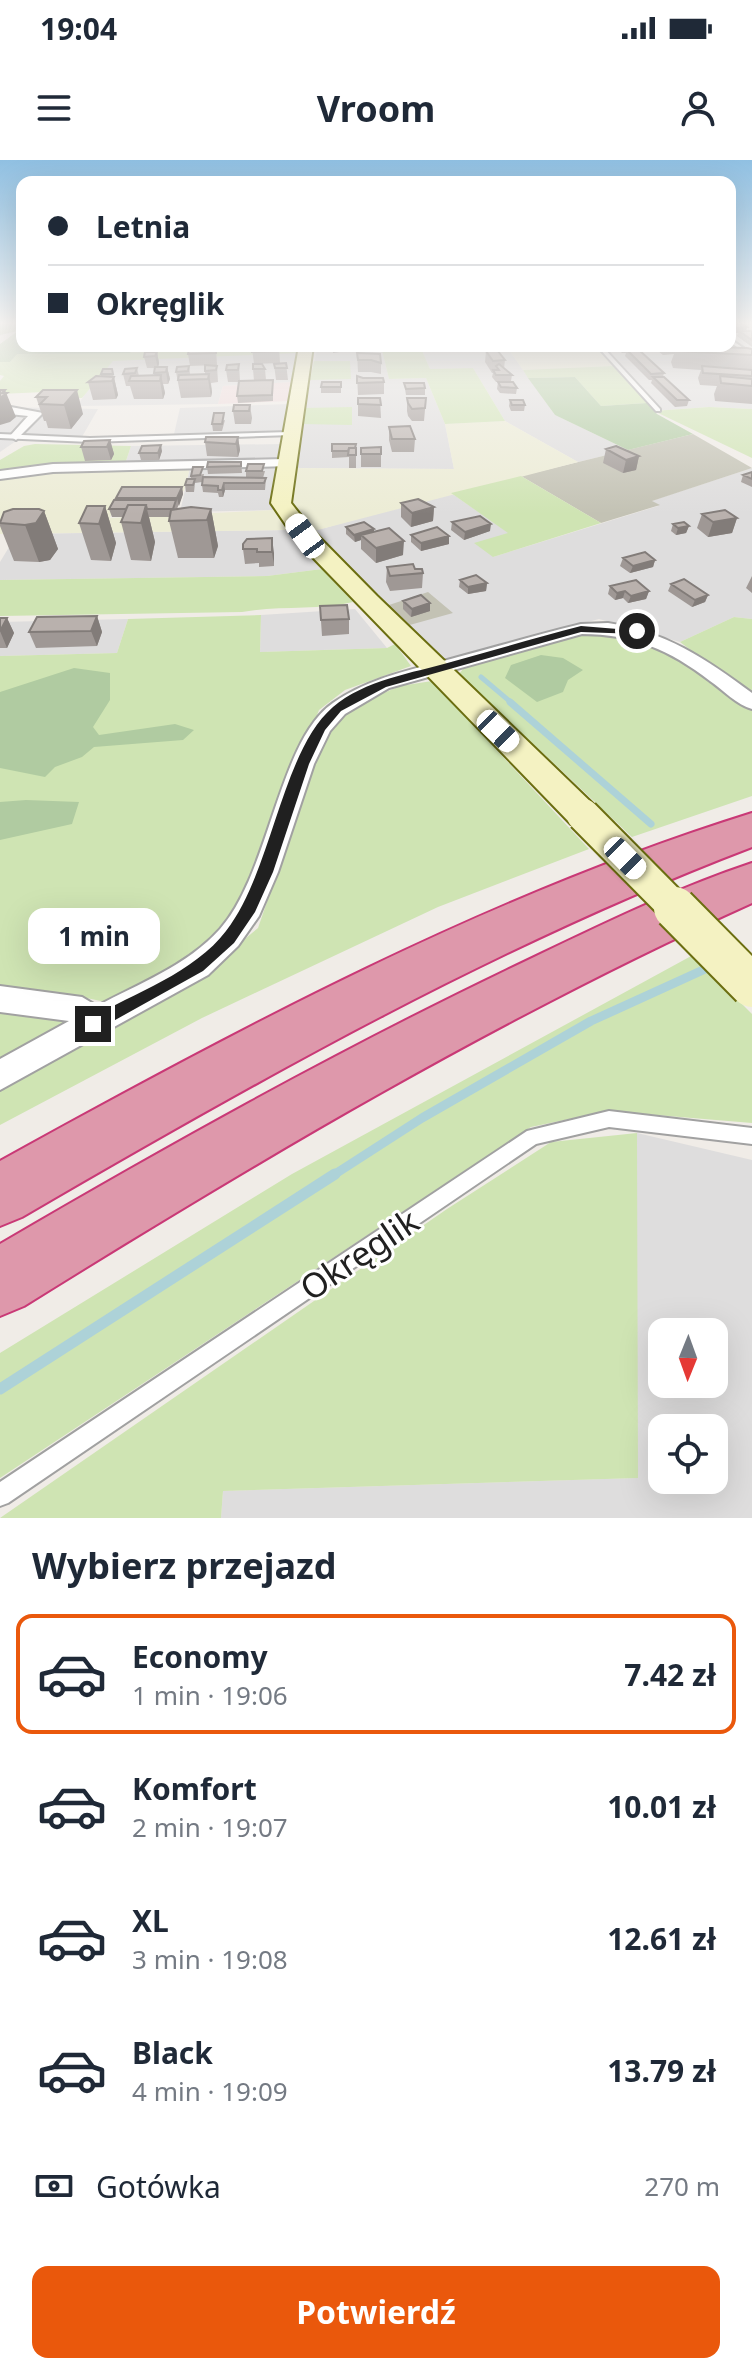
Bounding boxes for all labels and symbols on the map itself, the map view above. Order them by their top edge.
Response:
car [281,510,329,562]
route start [619,613,655,649]
car [472,706,524,756]
car [600,833,650,883]
callout: 1 min [27,908,159,964]
route end [75,1006,111,1042]
street label: Okręglik [291,1198,427,1310]
north arrow [648,1318,728,1398]

